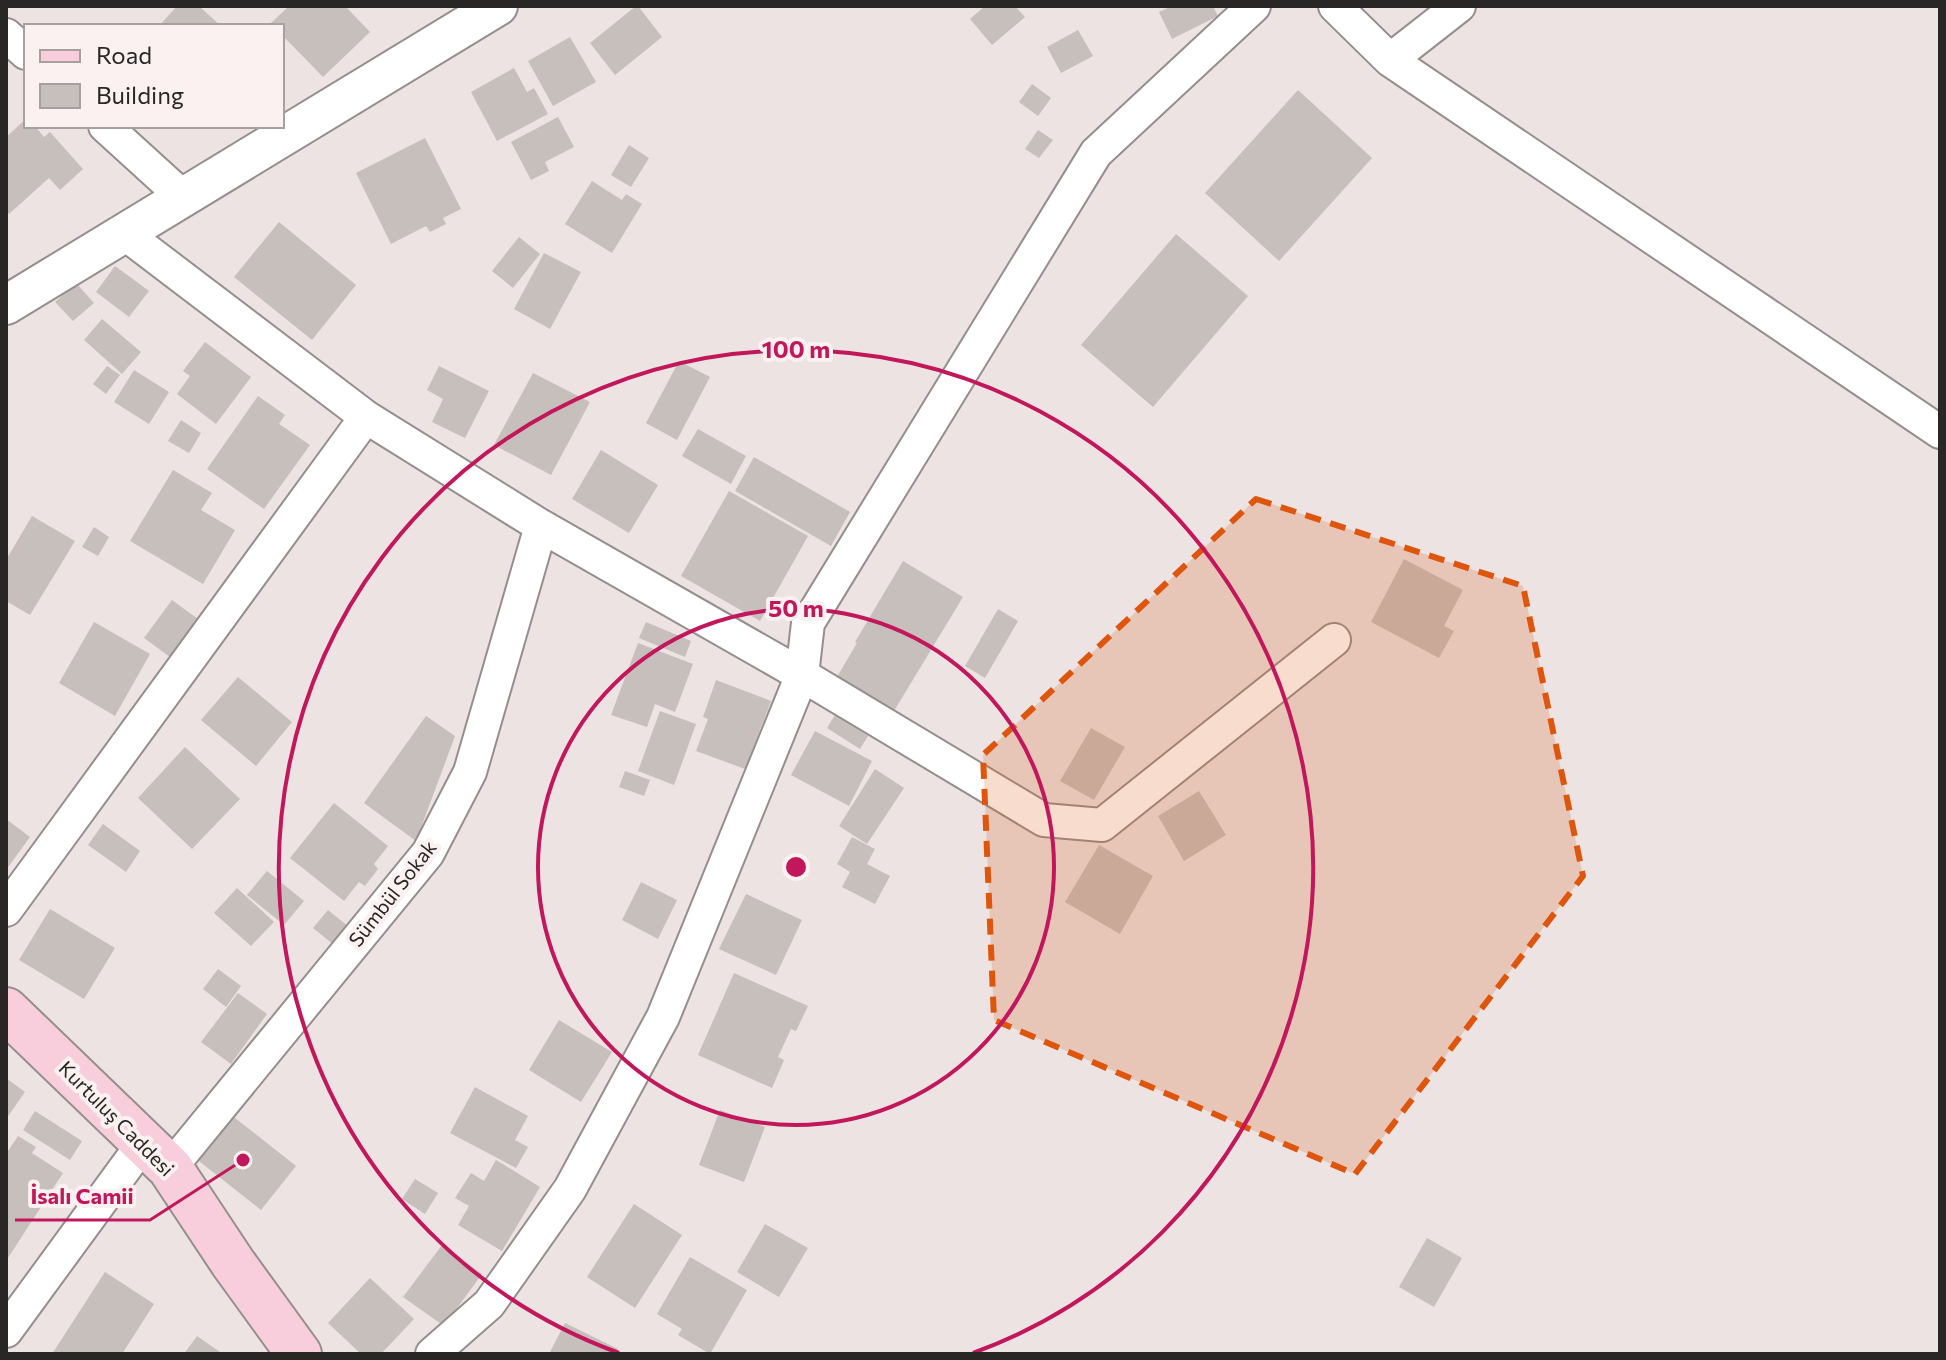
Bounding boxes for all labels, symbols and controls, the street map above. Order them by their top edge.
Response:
legend [24,24,284,128]
text: Road [96,40,152,69]
text: Building [96,80,184,109]
text: 100 m [762,334,830,363]
text: 50 m [768,593,824,622]
street label: Sümbül Sokak [343,835,441,951]
centre of rings [782,853,810,881]
street label: Kurtuluş Caddesi [54,1055,180,1181]
callout: İsalı Camii [15,1174,150,1220]
text: İsalı Camii [30,1182,134,1209]

